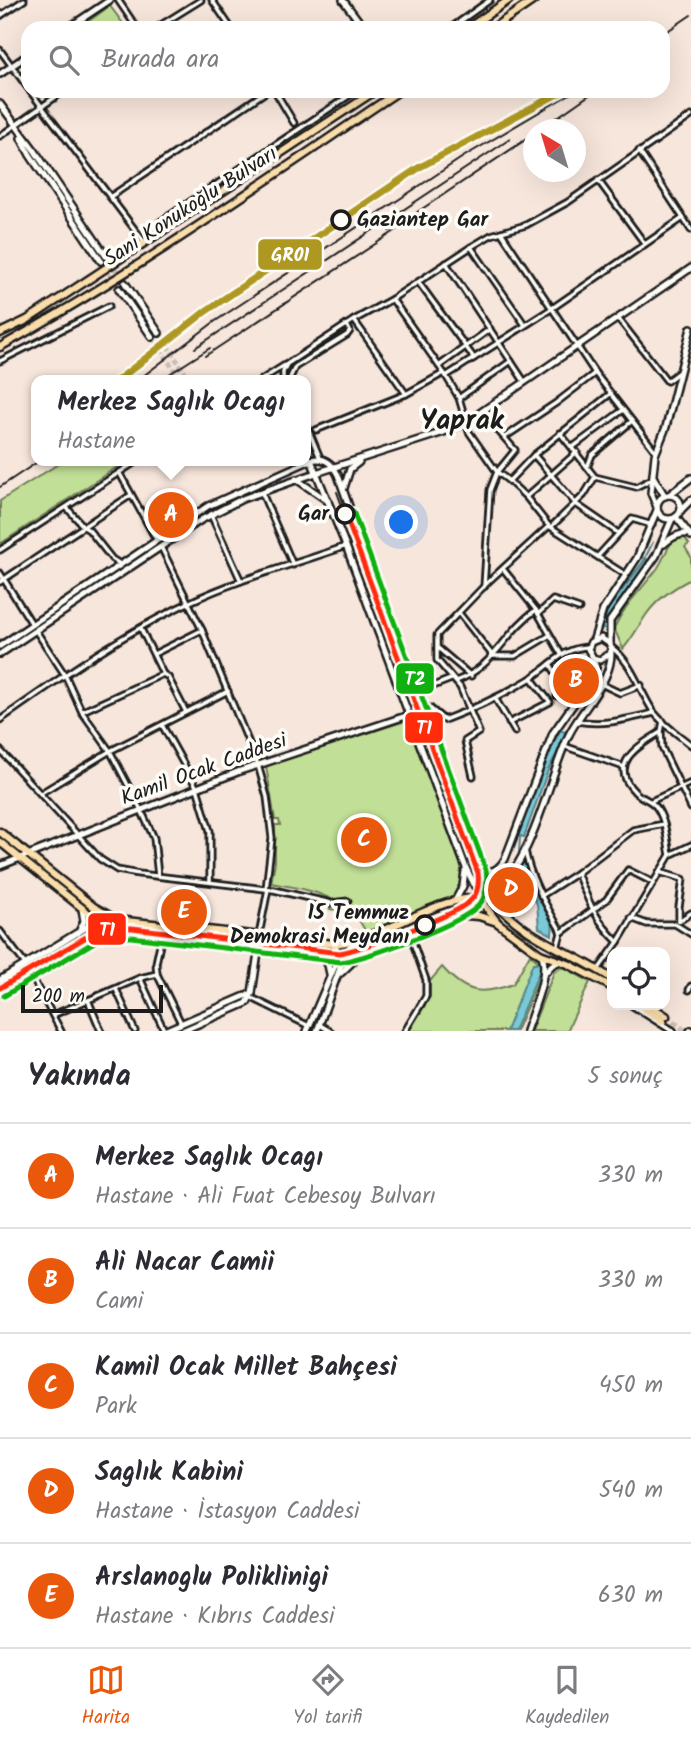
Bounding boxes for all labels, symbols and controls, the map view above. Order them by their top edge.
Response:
search box [21,21,670,98]
text: Burada ara [101,39,219,81]
icon: search [45,41,83,79]
north arrow [523,119,586,182]
street label: Sani Konukoğlu Bulvarı [98,138,284,276]
place label: Gaziantep Gar [357,204,489,237]
marker: Gaziantep Gar [331,210,351,230]
line badge: GR01 [257,238,323,271]
text: GR01 [271,241,309,271]
popup [31,375,311,466]
text: Merkez Saglık Ocagı [57,382,285,424]
district label: Yaprak [420,399,505,444]
text: Hastane [57,424,135,460]
pin: A [148,489,194,541]
place label: Gar [298,498,330,531]
marker: Gar [335,504,355,524]
your location [384,505,418,539]
pin: B [553,655,599,707]
line badge: T2 [395,662,435,695]
text: T2 [404,665,426,695]
line badge: T1 [404,711,444,744]
text: T1 [416,714,432,744]
street label: Kamil Ocak Caddesi [116,724,293,815]
pin: C [341,814,387,866]
pin: D [488,864,534,916]
pin: E [161,886,207,938]
place label: 15 Temmuz Demokrasi Meydanı [230,897,410,954]
line badge: T1 [87,912,127,946]
marker: 15 Temmuz Demokrasi Meydanı [415,915,435,935]
text: T1 [99,916,115,946]
map controls [607,947,670,1010]
button: locate [607,947,670,1010]
scale bar [21,982,163,1014]
text: 200 m [32,982,85,1012]
text: Yakında [28,1053,131,1101]
text: 5 sonuç [588,1059,663,1095]
text: Merkez Saglık Ocagı [95,1137,323,1179]
text: A [44,1158,58,1194]
text: 330 m [598,1158,663,1194]
text: Hastane · Ali Fuat Cebesoy Bulvarı [95,1179,436,1215]
text: Ali Nacar Camii [95,1242,274,1284]
text: B [44,1263,58,1299]
text: 330 m [598,1263,663,1299]
text: Cami [95,1284,143,1320]
text: Kamil Ocak Millet Bahçesi [95,1347,397,1389]
text: C [44,1368,58,1404]
text: 450 m [599,1368,663,1404]
text: Park [95,1389,137,1425]
text: Saglık Kabini [95,1452,243,1494]
text: D [43,1473,59,1509]
text: 540 m [599,1473,663,1509]
text: Hastane · İstasyon Caddesi [95,1494,359,1530]
text: Arslanoglu Poliklinigi [95,1557,328,1599]
text: E [45,1578,57,1614]
text: 630 m [598,1578,663,1614]
text: Hastane · Kıbrıs Caddesi [95,1599,335,1635]
tab: Harita [81,1661,130,1733]
tab: Yol tarifi [293,1661,362,1733]
tab: Kaydedilen [525,1661,609,1733]

